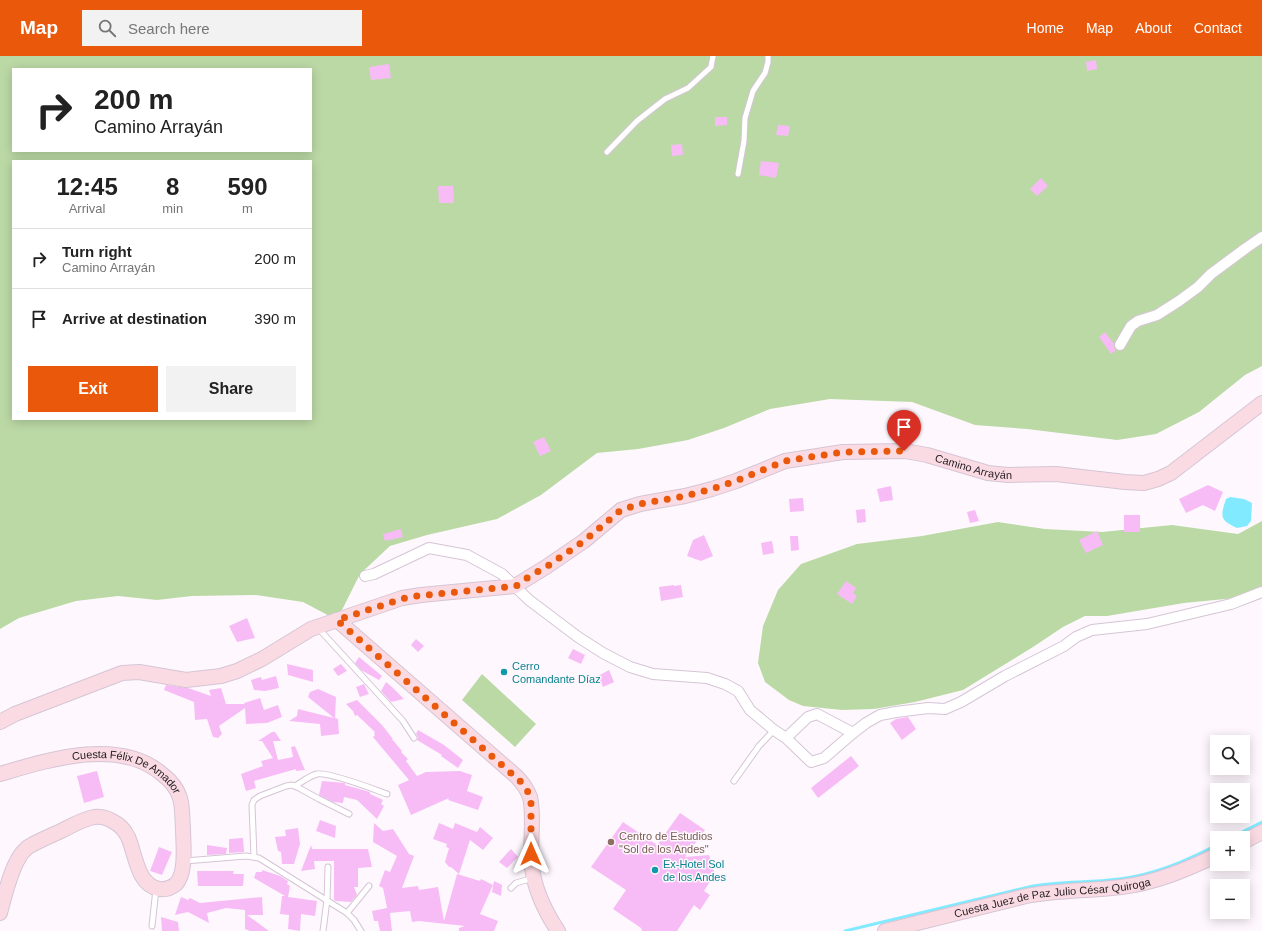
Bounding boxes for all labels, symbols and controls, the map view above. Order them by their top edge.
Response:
search box [82,10,362,46]
text: Map [20,17,58,38]
icon: search [96,17,118,39]
text: Search here [128,20,210,37]
text: Home [1027,20,1064,36]
text: Map [1086,20,1113,36]
text: About [1135,20,1172,36]
text: Contact [1194,20,1242,36]
icon: right [28,84,80,136]
text: 200 m [94,84,173,115]
text: Camino Arrayán [94,117,223,137]
text: 12:45 [56,173,118,200]
text: 8 [166,173,179,200]
text: 590 [228,173,268,200]
text: Arrival [69,201,106,216]
text: min [162,201,183,216]
text: m [242,201,253,216]
text: Turn right [62,243,132,260]
icon: right [28,248,50,270]
text: 200 m [254,250,296,267]
text: Camino Arrayán [62,260,155,275]
icon: arrive [28,308,50,330]
text: Arrive at destination [62,310,207,327]
text: 390 m [254,310,296,327]
button: Exit [28,366,158,412]
button: Share [166,366,296,412]
pin [887,410,921,451]
icon: arrive [893,416,915,438]
street label: Camino Arrayán [934,452,1012,481]
place label: Cerro Comandante Díaz [512,660,601,685]
marker: Cerro Comandante Díaz [499,667,509,677]
map controls [1210,735,1250,919]
button: search [1210,735,1250,775]
street label: Cuesta Félix De Amador [71,748,183,796]
button: layers [1210,783,1250,823]
place label: Centro de Estudios "Sol de los Andes" [619,830,713,855]
button: + [1210,831,1250,871]
position arrow [510,833,552,875]
marker: Centro de Estudios "Sol de los Andes" [606,837,616,847]
place label: Ex-Hotel Sol de los Andes [663,858,726,883]
marker: Ex-Hotel Sol de los Andes [650,865,660,875]
street label: Cuesta Juez de Paz Julio César Quiroga [953,875,1152,920]
button: − [1210,879,1250,919]

